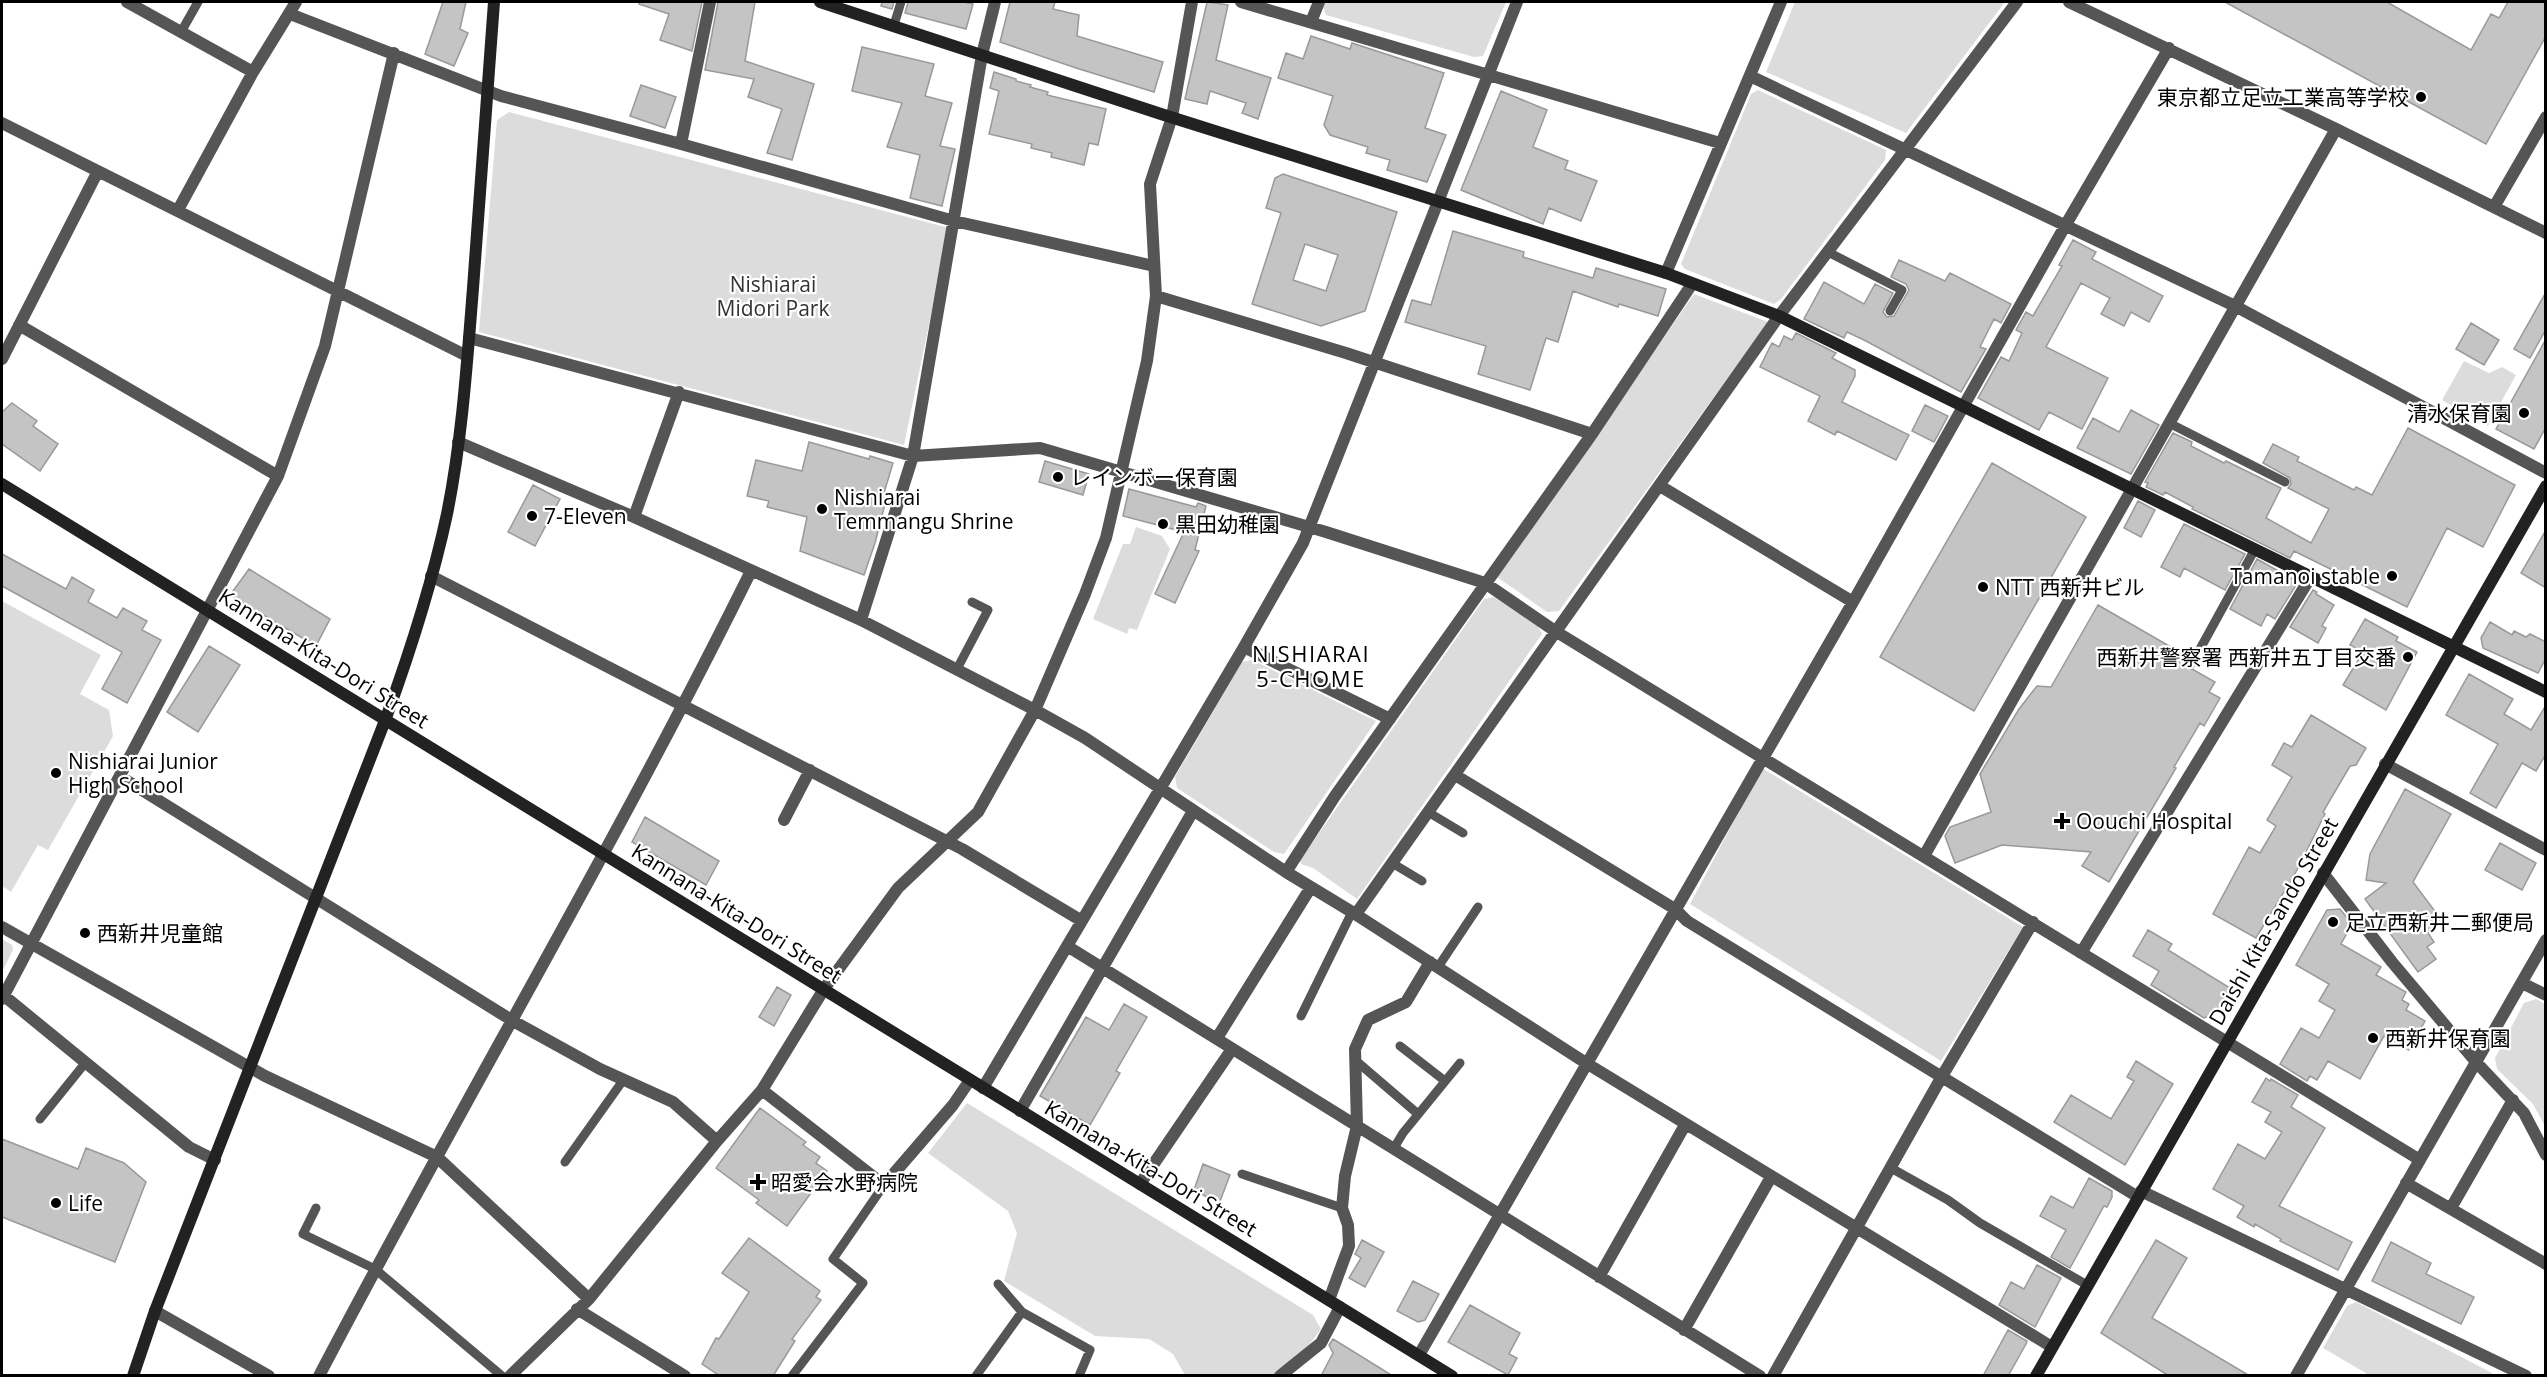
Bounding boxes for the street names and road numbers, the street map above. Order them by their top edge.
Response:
street label: Kannana-Kita-Dori Street [213,582,435,734]
street label: Daishi Kita-Sando Street [2202,812,2344,1030]
street label: Kannana-Kita-Dori Street [626,837,848,989]
street label: Kannana-Kita-Dori Street [1040,1093,1262,1243]

